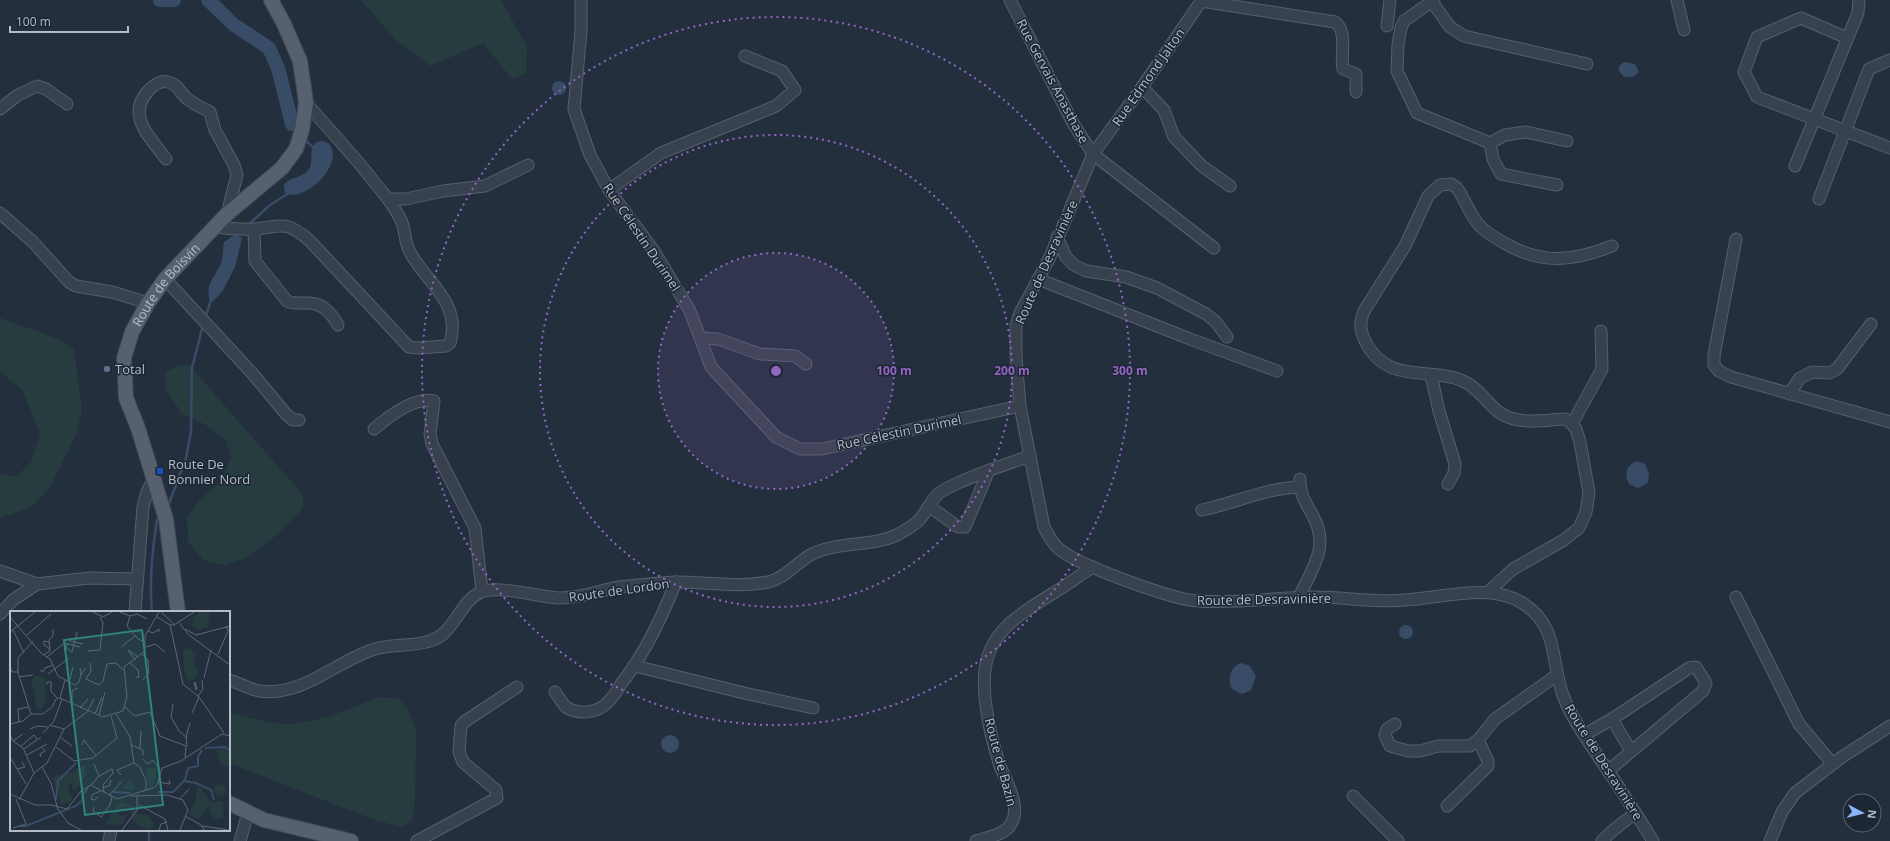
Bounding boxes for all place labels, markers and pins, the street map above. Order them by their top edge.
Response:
place label: Total [115,360,145,378]
marker: Total [102,364,112,374]
centre of rings [769,364,783,378]
place label: Route De Bonnier Nord [168,455,250,488]
marker: Route De Bonnier Nord [155,466,165,476]

